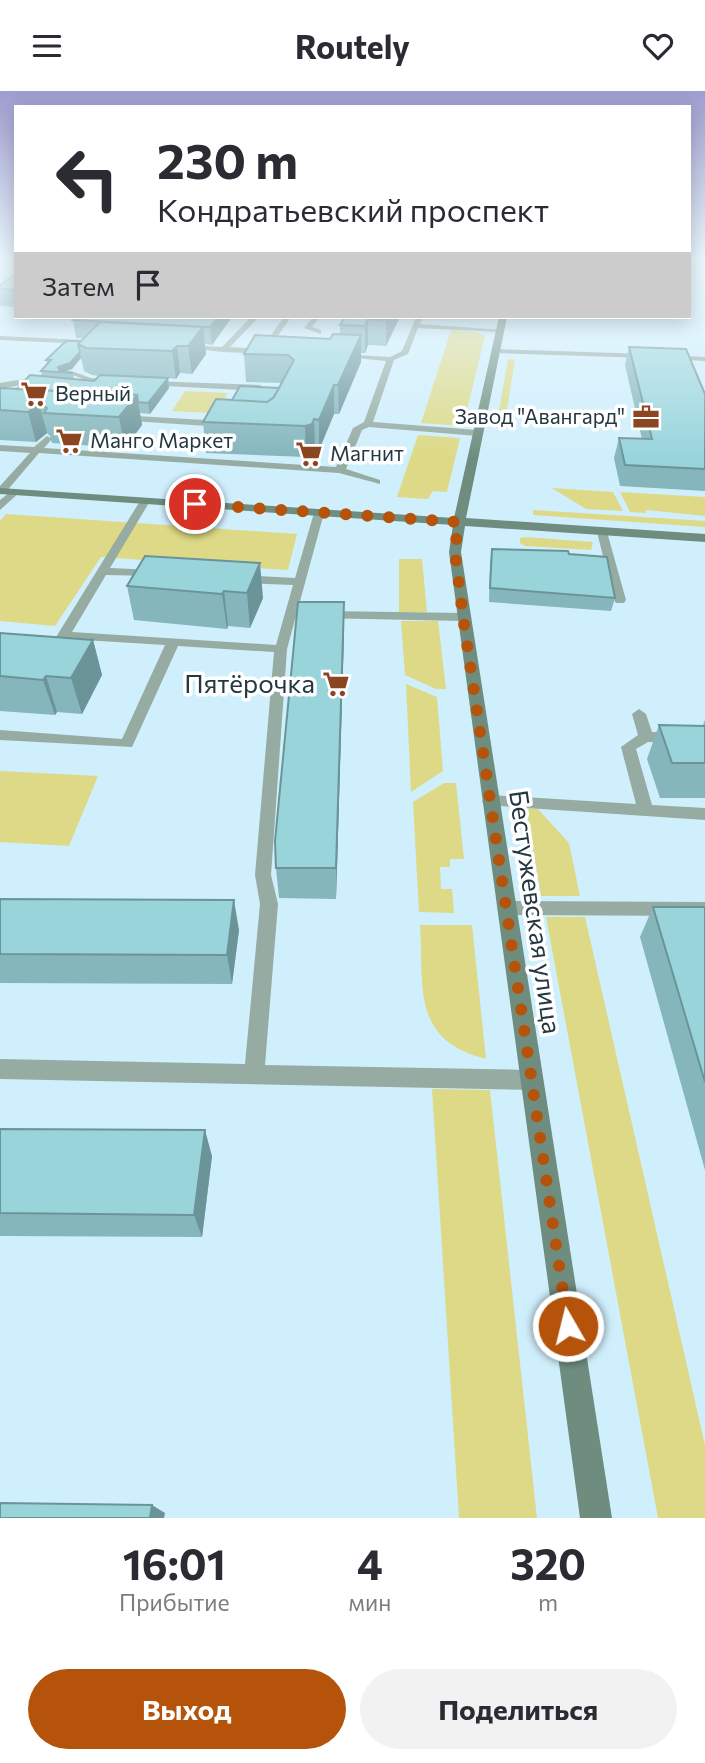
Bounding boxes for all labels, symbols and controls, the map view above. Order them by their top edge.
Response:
text: Routely [295,26,410,66]
icon: menu [28,27,66,65]
icon: heart [639,27,677,65]
text: 230 m [157,129,298,189]
icon: left [42,133,133,224]
text: Кондратьевский проспект [157,189,549,229]
icon: arrive [129,266,167,304]
text: Затем [42,270,115,301]
supermarket icon: Верный [19,379,49,409]
place label: Верный [55,380,131,405]
office icon: Завод "Авангард" [631,402,661,432]
place label: Завод "Авангард" [455,403,625,428]
supermarket icon: Манго Маркет [54,426,84,456]
place label: Манго Маркет [90,427,233,452]
supermarket icon: Магнит [294,439,324,469]
place label: Магнит [330,440,404,465]
pin [165,474,225,534]
icon: arrive [176,485,214,523]
place label: Пятёрочка [184,667,315,698]
supermarket icon: Пятёрочка [321,669,351,699]
street label: Бестужевская улица [504,788,569,1036]
position arrow [531,1289,605,1363]
text: 16:01 [123,1537,226,1589]
text: 4 [357,1537,383,1589]
text: 320 [510,1537,586,1589]
text: Прибытие [119,1588,230,1616]
text: мин [349,1588,391,1616]
text: m [538,1588,558,1616]
button: Выход [28,1669,346,1749]
button: Поделиться [360,1669,677,1749]

